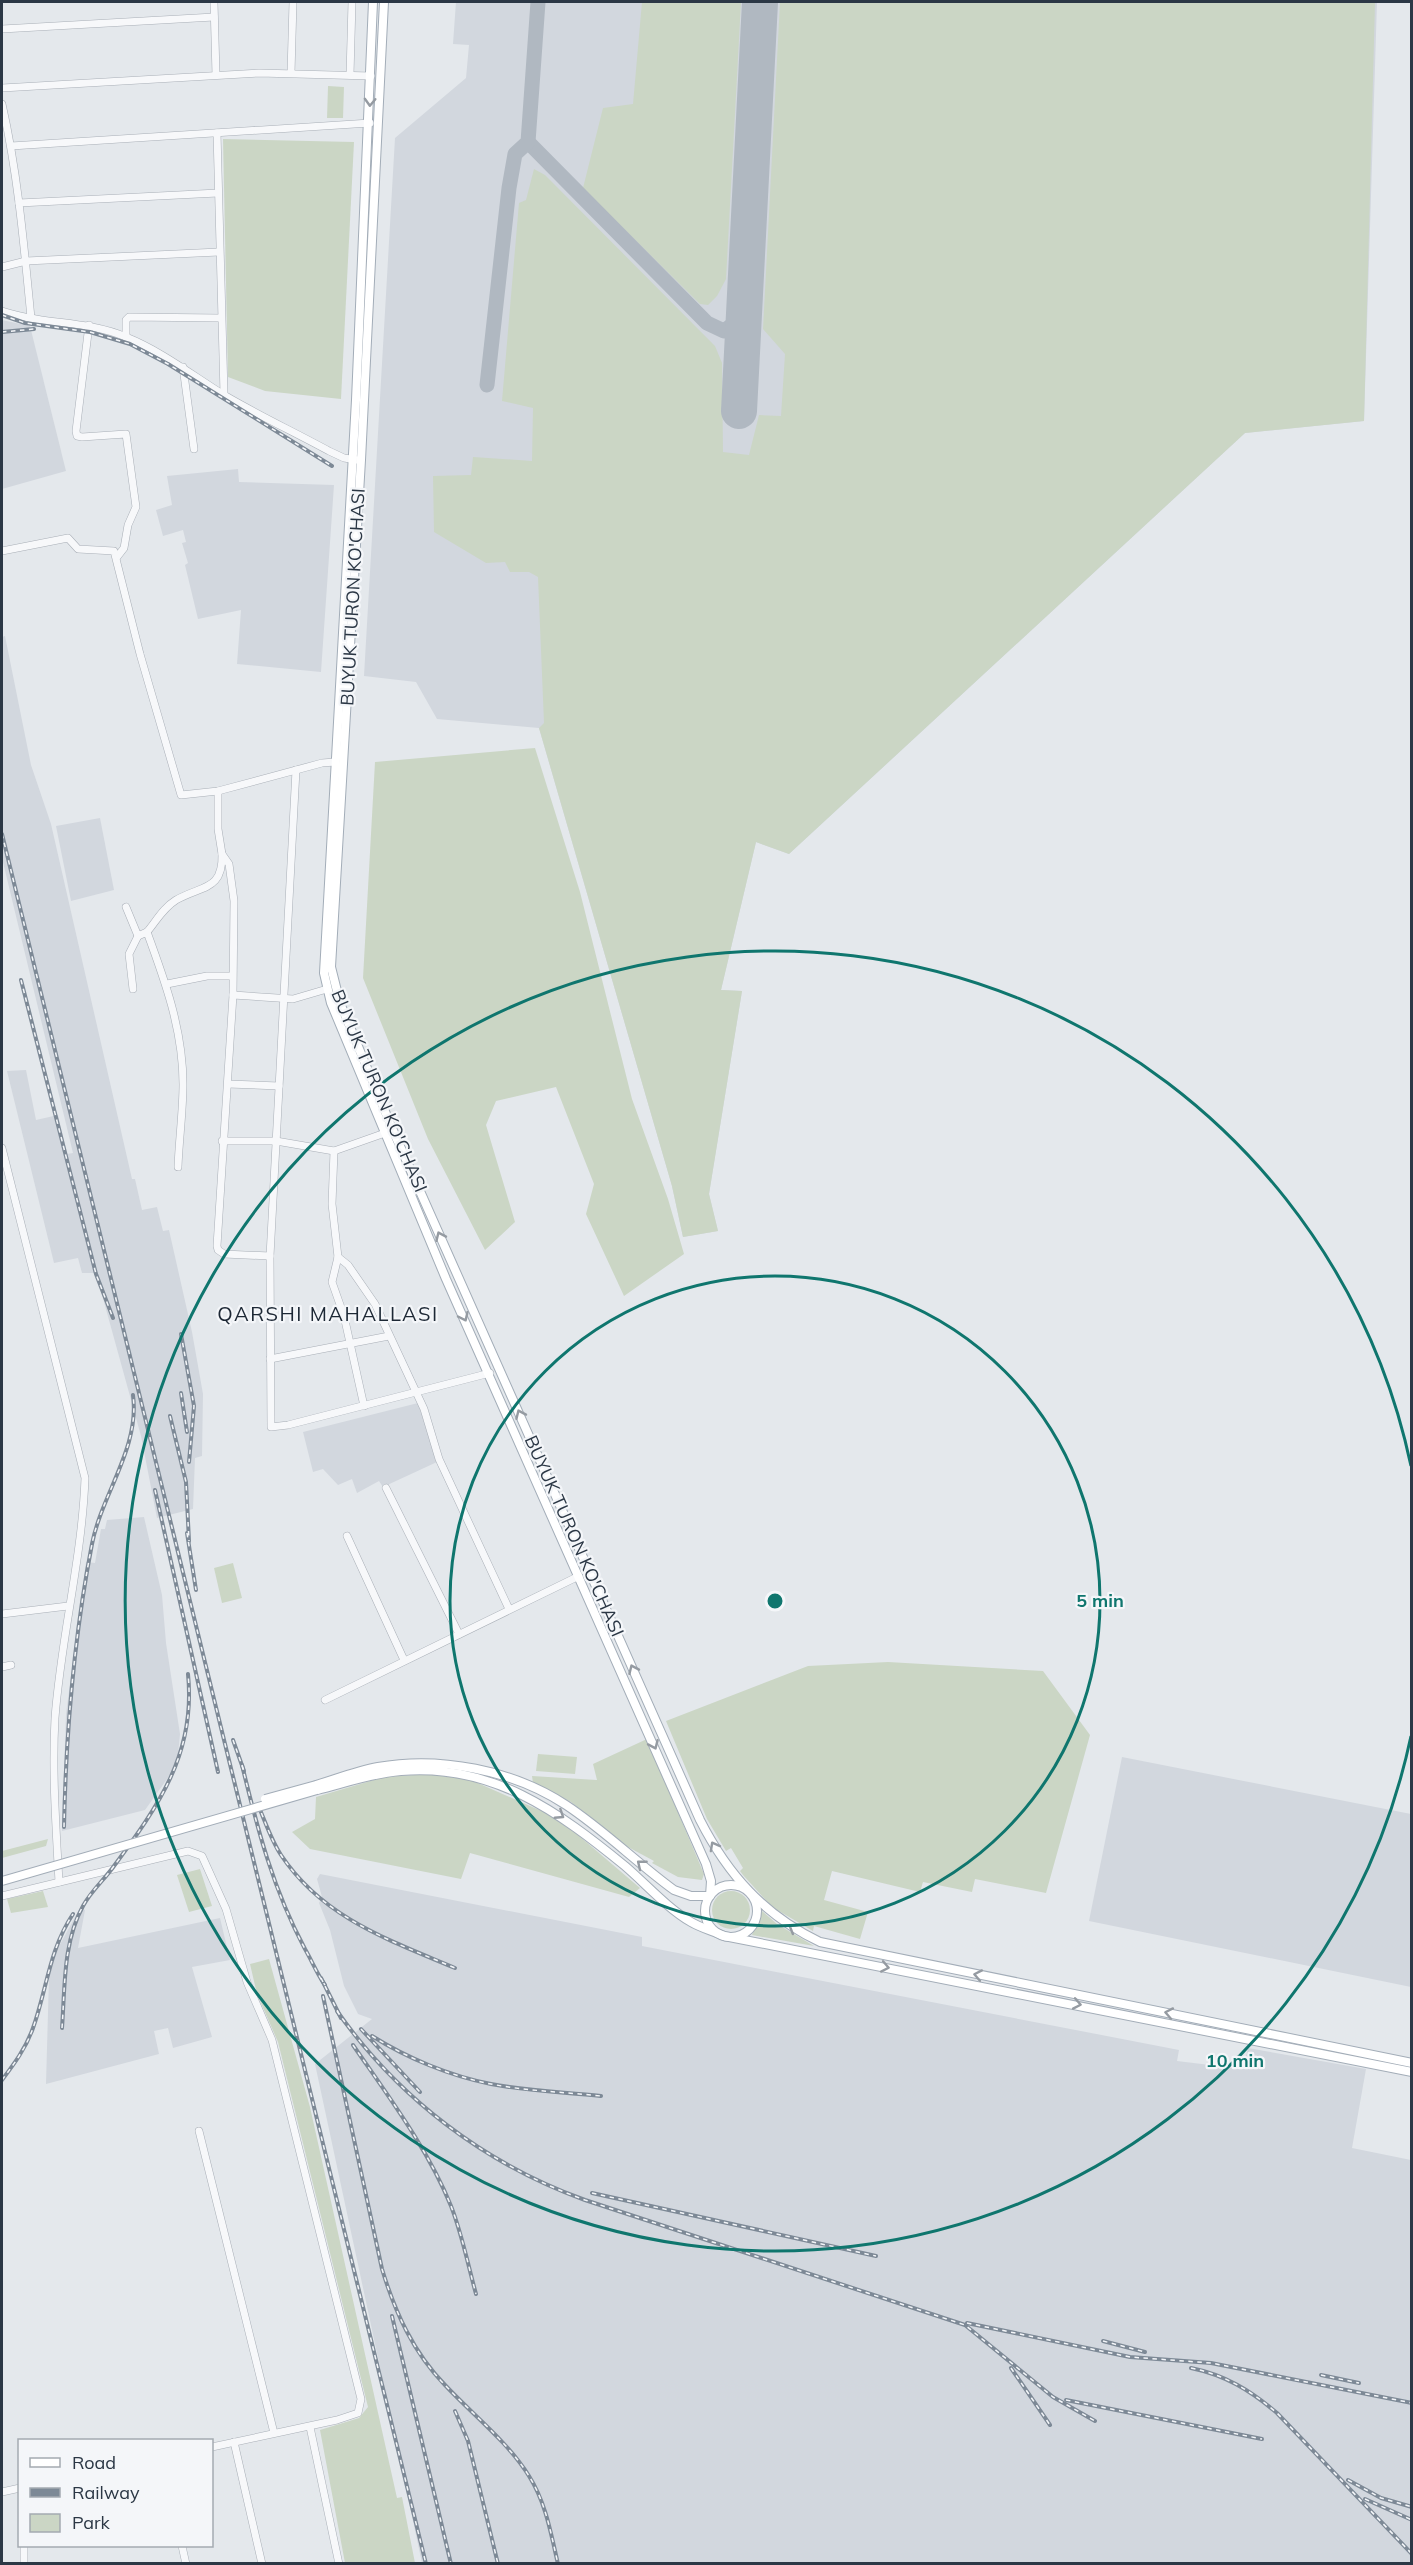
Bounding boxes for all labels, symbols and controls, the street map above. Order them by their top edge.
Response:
one-way arrow [364,97,377,106]
street label: BUYUK TURON KO'CHASI [335,488,370,706]
street label: BUYUK TURON KO'CHASI [326,986,433,1196]
one-way arrow [436,1231,448,1242]
district label: QARSHI MAHALLASI [217,1301,439,1326]
one-way arrow [457,1311,469,1322]
one-way arrow [515,1409,527,1420]
street label: BUYUK TURON KO'CHASI [520,1432,629,1640]
text: 5 min [1076,1589,1124,1612]
centre of rings [765,1591,785,1611]
one-way arrow [628,1664,640,1675]
one-way arrow [646,1739,658,1750]
one-way arrow [553,1808,564,1819]
one-way arrow [710,1842,721,1852]
one-way arrow [637,1860,648,1871]
one-way arrow [789,1923,799,1935]
one-way arrow [880,1960,890,1973]
one-way arrow [973,1969,983,1982]
one-way arrow [1071,1997,1081,2010]
one-way arrow [1164,2007,1174,2020]
text: 10 min [1206,2049,1264,2072]
legend [18,2439,213,2547]
text: Road [72,2451,116,2474]
text: Railway [72,2481,140,2504]
text: Park [72,2511,111,2534]

